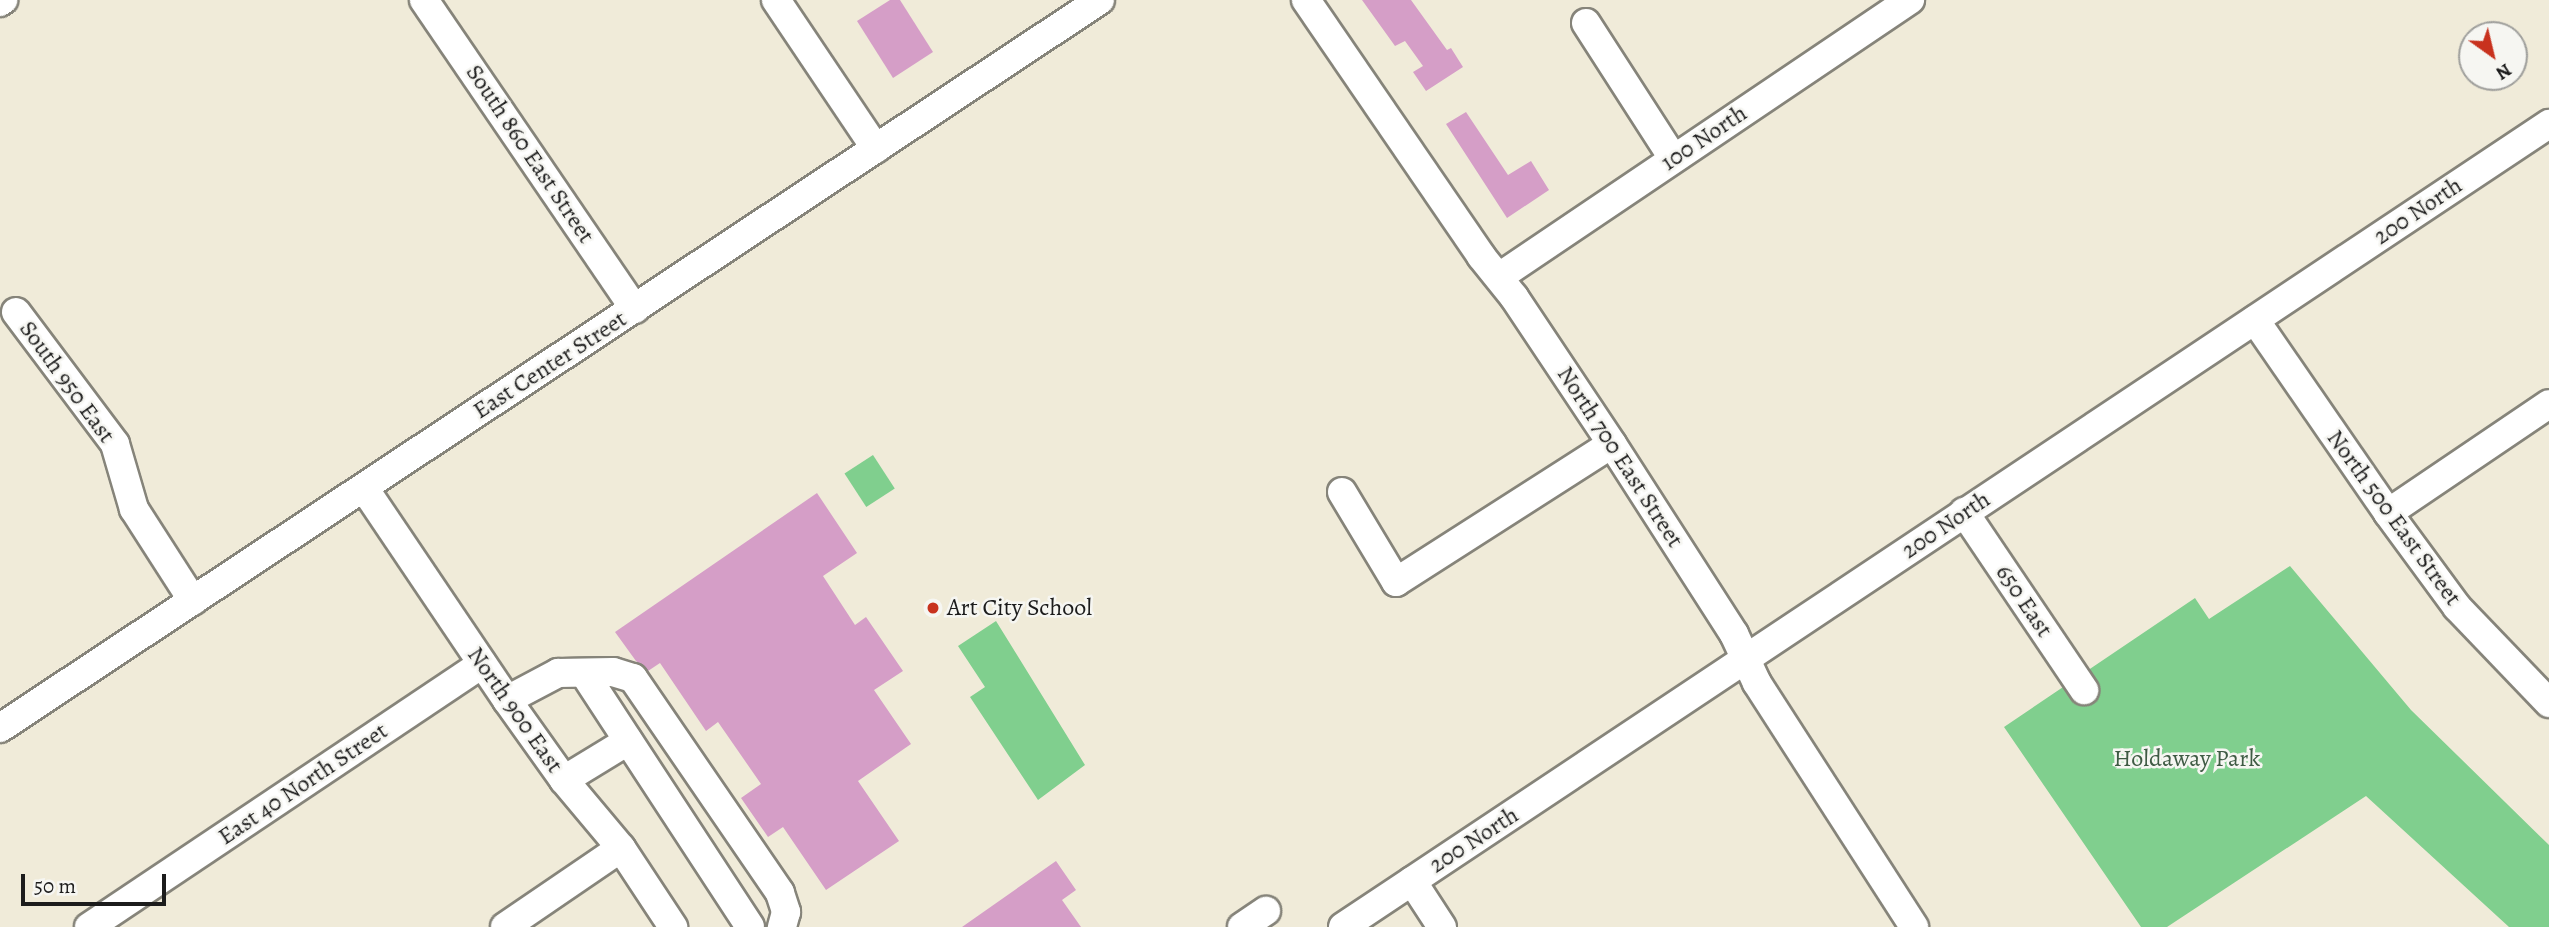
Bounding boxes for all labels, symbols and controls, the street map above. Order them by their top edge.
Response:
north arrow [2458,21,2528,91]
text: N [2491,57,2517,86]
street label: South 860 East Street [460,59,600,249]
street label: 100 North [1656,99,1752,177]
street label: 200 North [2368,171,2468,251]
street label: East Center Street [468,305,632,425]
street label: South 950 East [13,315,121,449]
street label: North 700 East Street [1551,361,1689,553]
street label: North 500 East Street [2321,424,2467,612]
street label: 200 North [1896,485,1996,565]
street label: 650 East [1989,559,2059,643]
place label: Art City School [947,594,1092,622]
marker: Art City School [925,600,941,616]
street label: North 900 East [461,641,569,779]
street label: East 40 North Street [213,717,393,851]
park label: Holdaway Park [2114,745,2260,773]
street label: 200 North [1424,801,1524,879]
scale bar [24,860,170,904]
text: 50 m [34,872,76,900]

